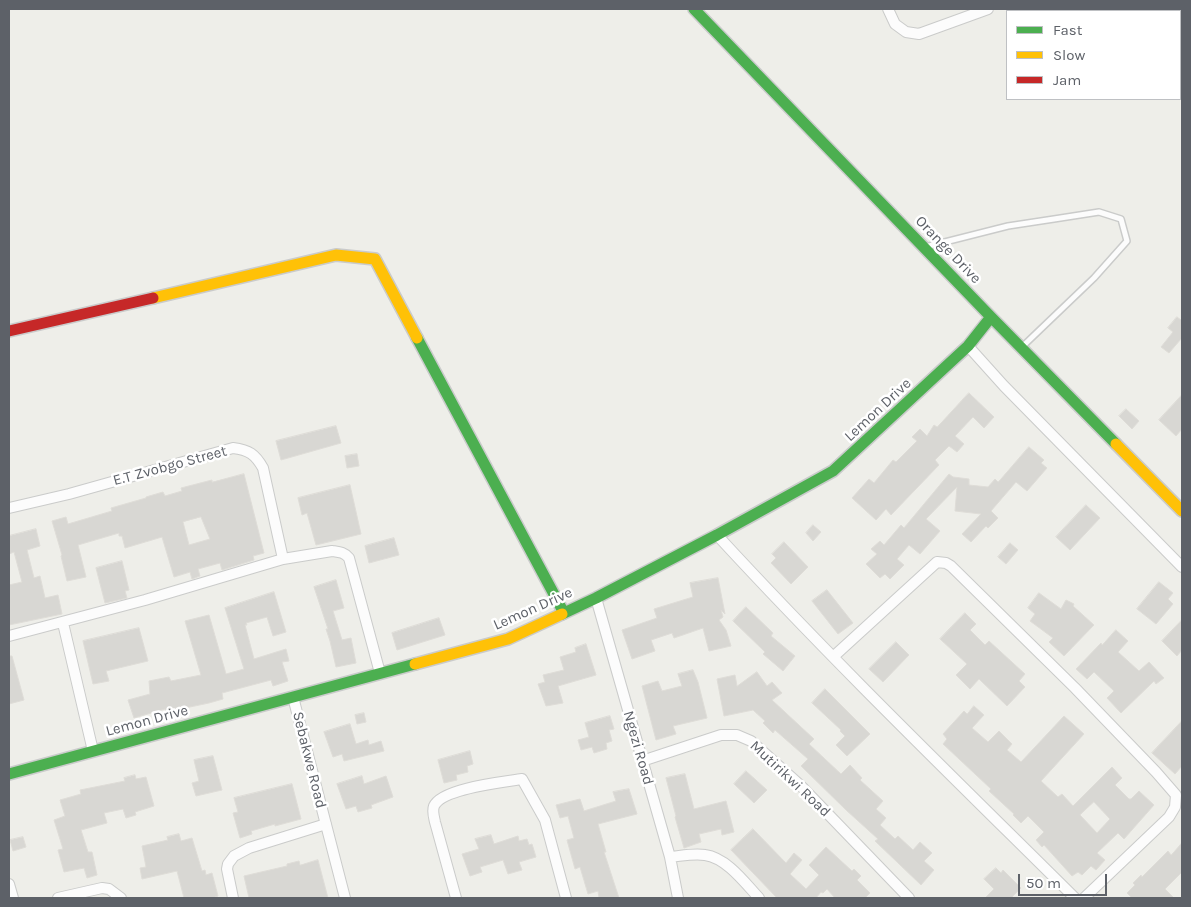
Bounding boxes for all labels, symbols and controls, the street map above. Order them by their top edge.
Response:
legend [1006,10,1181,100]
text: Fast [1053,21,1082,39]
text: Slow [1053,46,1085,64]
text: Jam [1053,71,1081,89]
street label: Orange Drive [911,212,985,288]
street label: Lemon Drive [841,375,915,445]
street label: E.T Zvobgo Street [111,442,229,490]
street label: Lemon Drive [491,584,575,634]
street label: Lemon Drive [104,701,190,741]
street label: Ngezi Road [619,709,657,787]
street label: Sebakwe Road [288,710,330,810]
street label: Mutirikwi Road [746,737,834,821]
scale bar [1021,864,1110,896]
text: 50 m [1026,874,1061,892]

